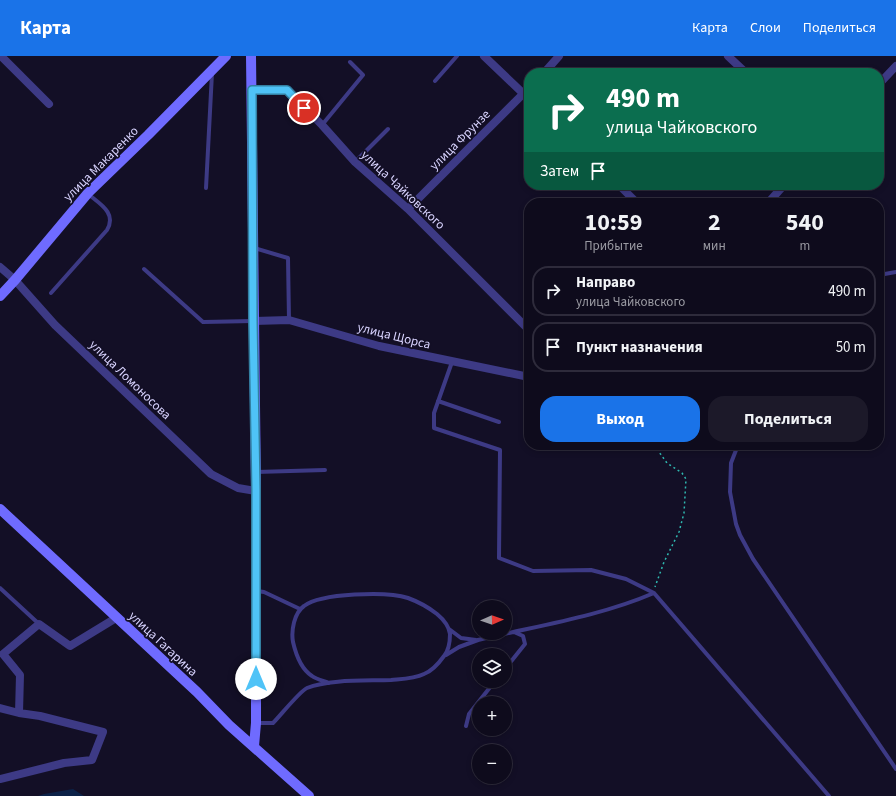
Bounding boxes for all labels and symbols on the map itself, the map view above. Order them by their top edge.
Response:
pin [287,91,321,125]
street label: улица Фрунзе [426,106,494,174]
street label: улица Макаренко [59,122,143,206]
street label: улица Чайковского [357,146,449,234]
street label: улица Щорса [356,318,432,354]
street label: улица Ломоносова [85,336,175,424]
north arrow [472,600,512,640]
street label: улица Гагарина [125,607,201,681]
position arrow [235,658,277,700]

